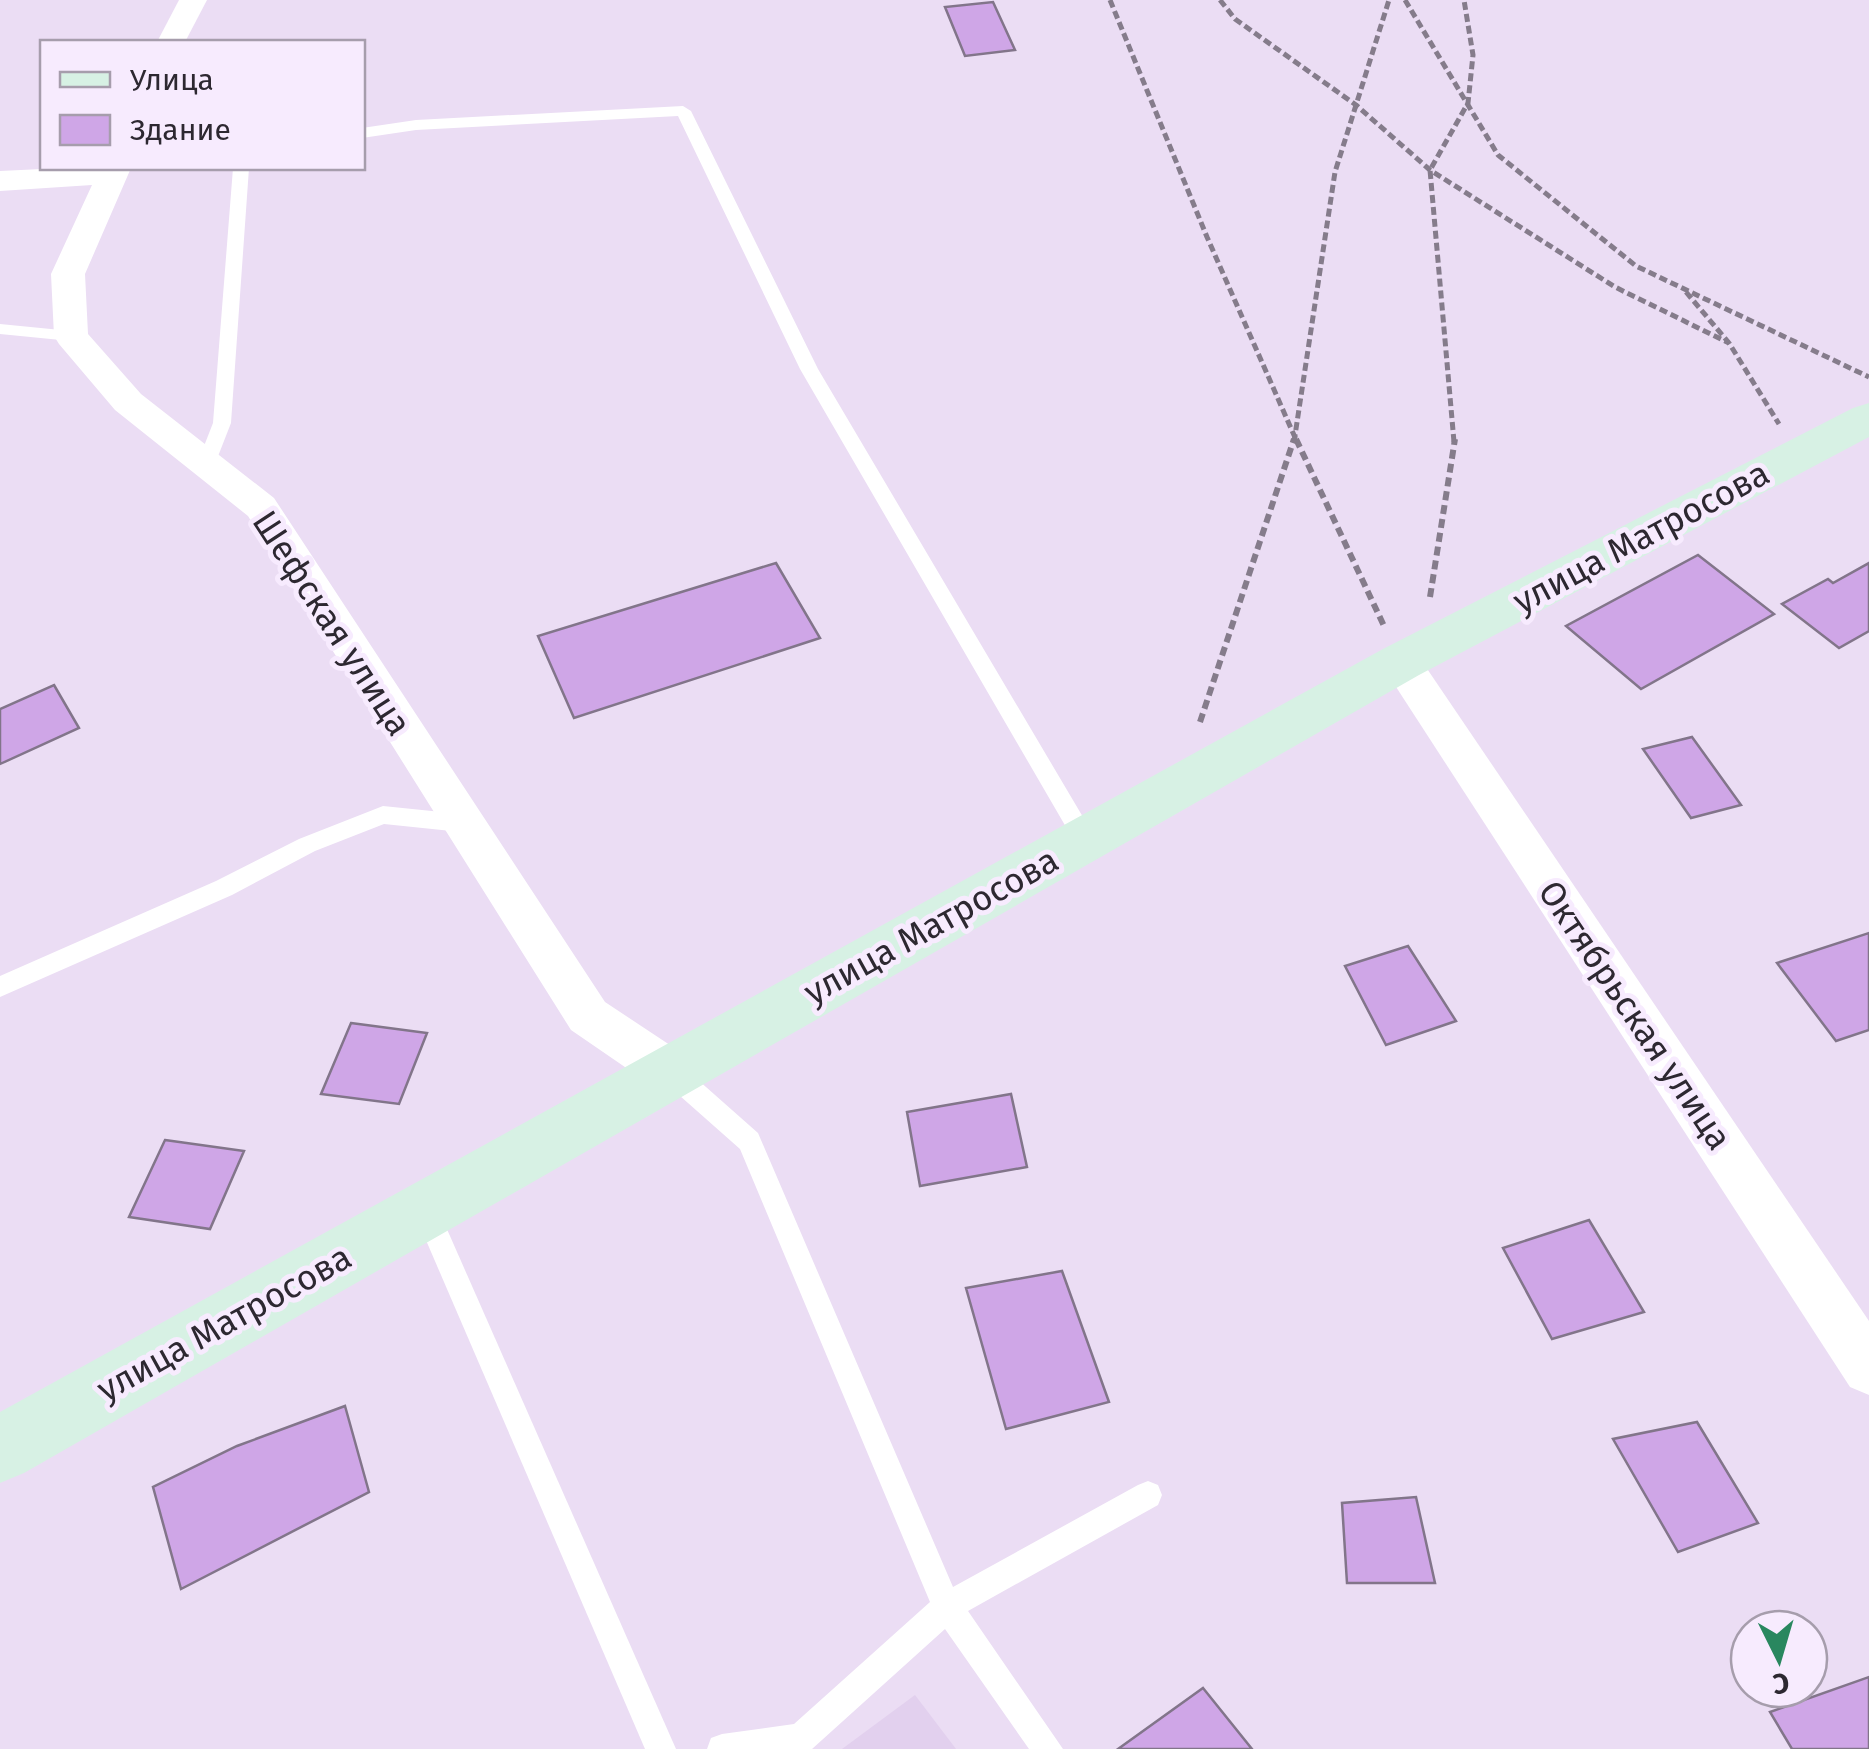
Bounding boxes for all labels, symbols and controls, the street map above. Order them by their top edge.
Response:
legend [40,40,365,170]
text: Улица [130,62,214,98]
text: Здание [130,112,231,148]
street label: улица Матросова [1506,452,1776,622]
street label: Шефская улица [244,503,420,743]
street label: улица Матросова [797,839,1065,1013]
street label: Октябрьская улица [1529,873,1741,1157]
street label: улица Матросова [90,1236,358,1410]
north arrow [1729,1609,1829,1709]
text: С [1772,1666,1791,1701]

